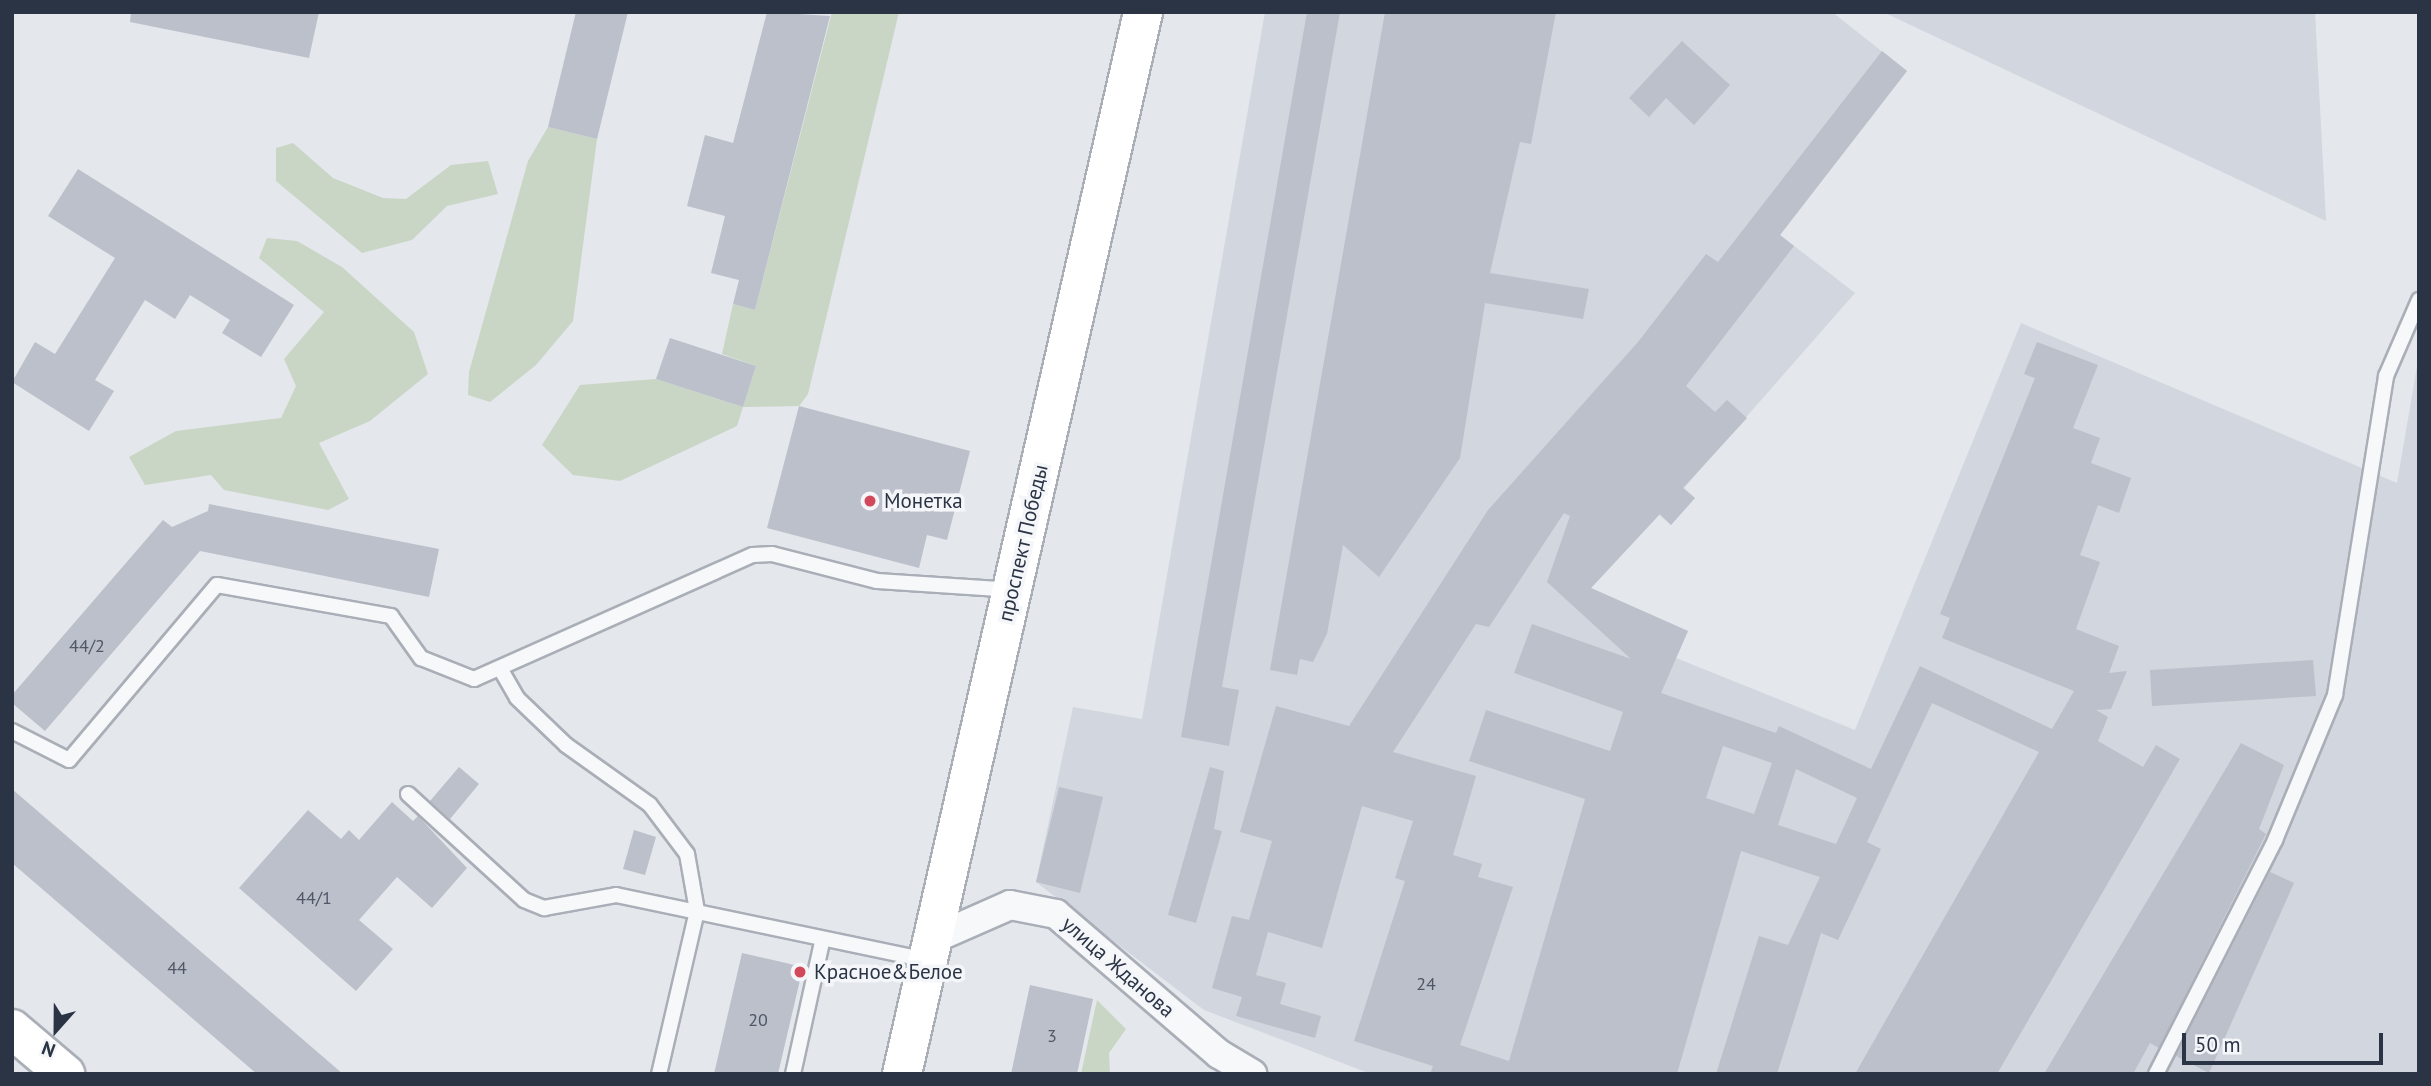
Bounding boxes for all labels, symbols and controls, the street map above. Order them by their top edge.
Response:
street label: проспект Победы [993,462,1053,624]
place label: Монетка [884,488,963,514]
marker: Монетка [862,493,878,509]
house number: 44/2 [69,635,105,657]
house number: 44/1 [296,887,332,909]
street label: улица Жданова [1056,911,1180,1023]
house number: 44 [167,957,187,979]
place label: Красное&Белое [814,959,963,985]
marker: Красное&Белое [792,964,808,980]
house number: 24 [1416,973,1436,995]
north arrow [21,995,91,1065]
house number: 20 [748,1009,768,1031]
scale bar [2186,1020,2387,1064]
house number: 3 [1047,1025,1057,1047]
text: 50 m [2195,1031,2241,1058]
text: N [38,1036,59,1063]

